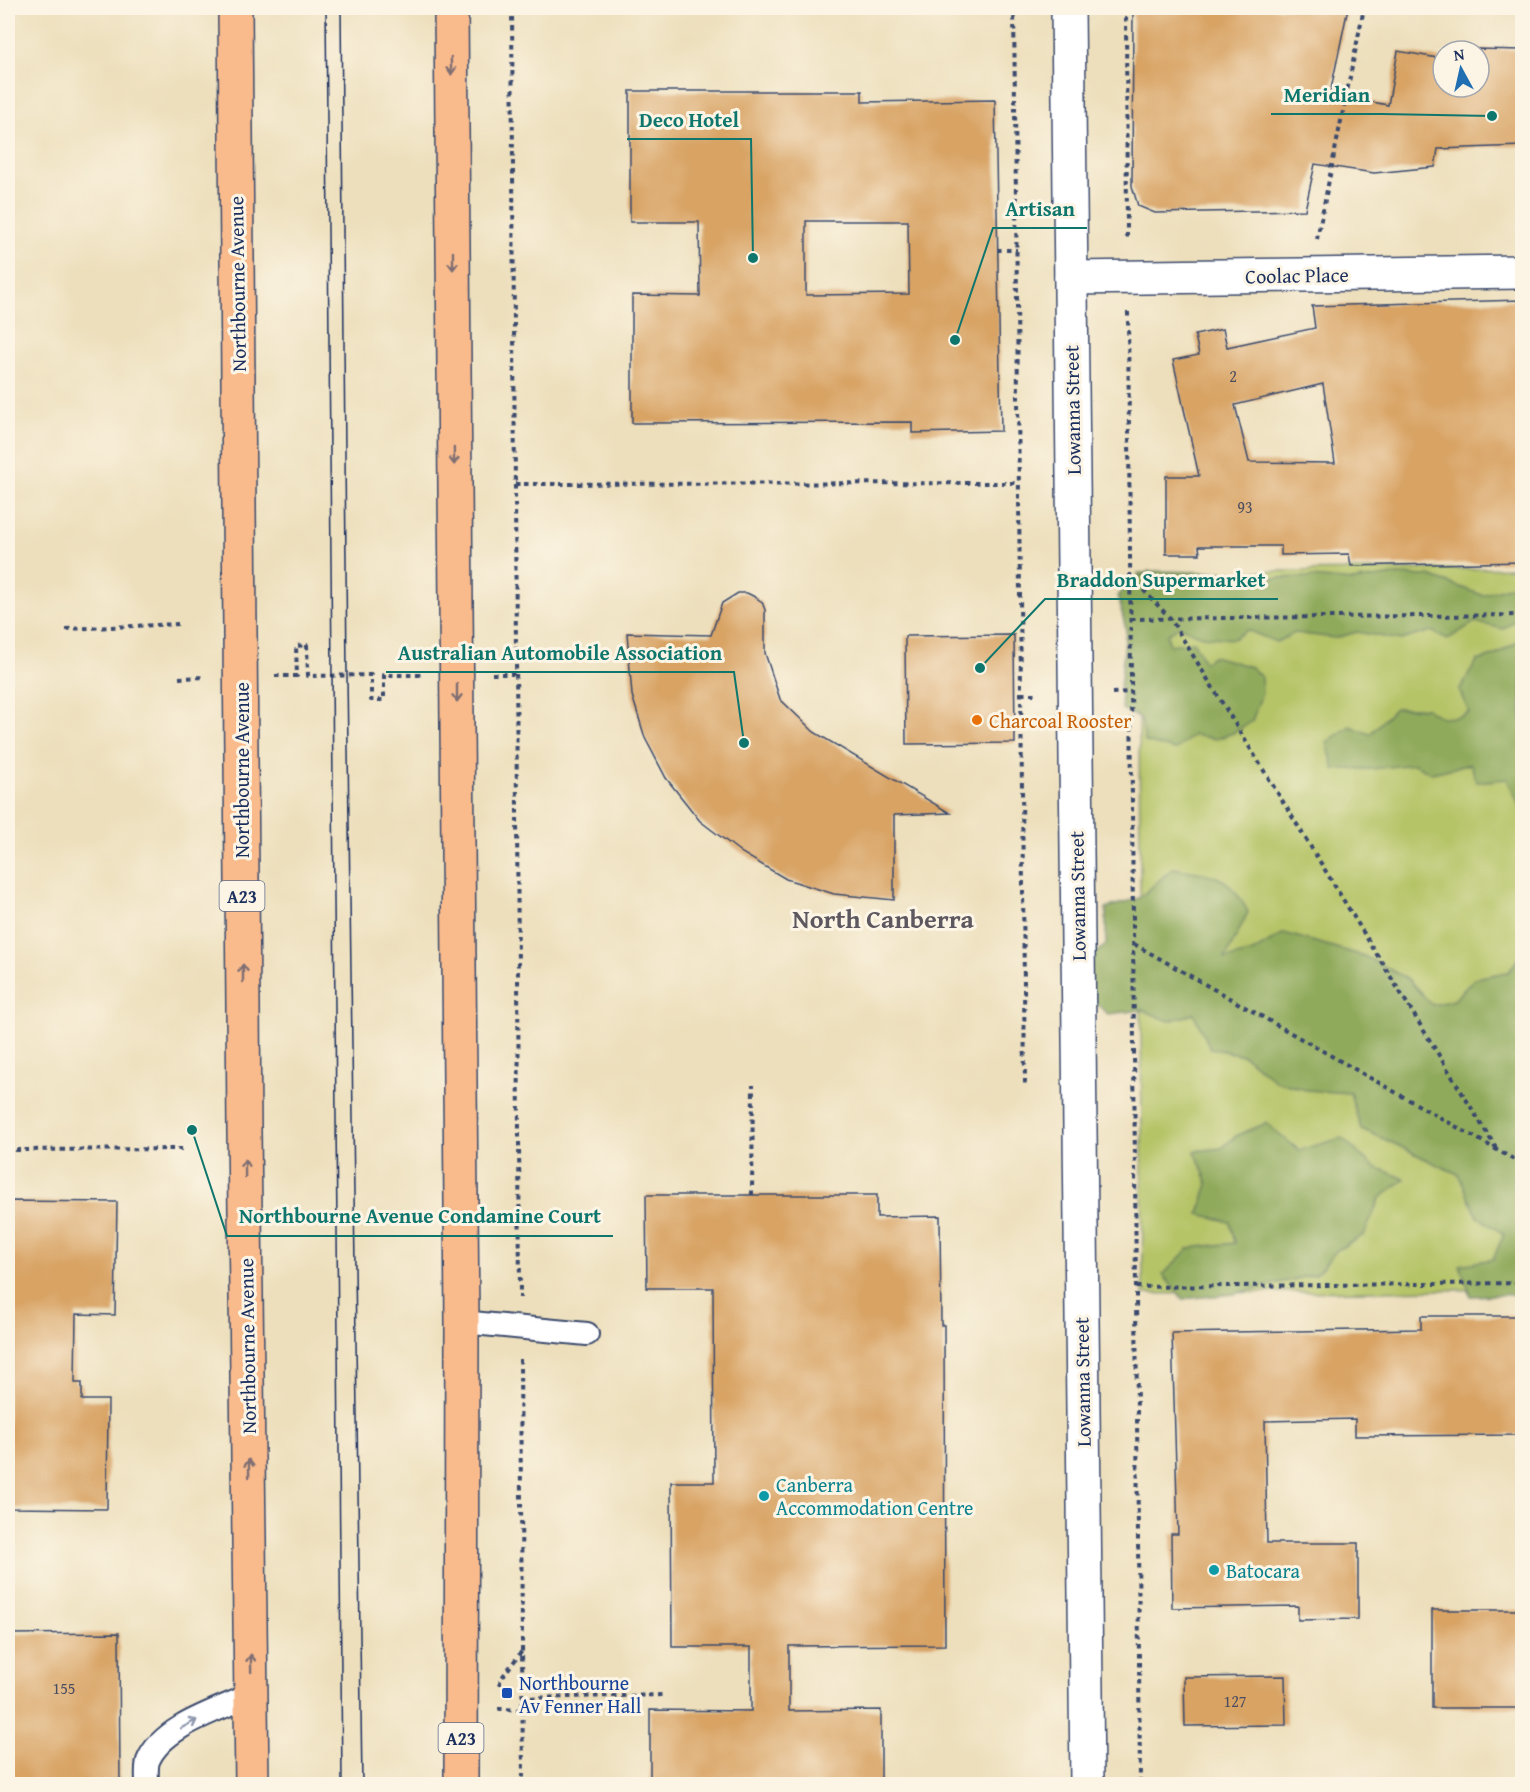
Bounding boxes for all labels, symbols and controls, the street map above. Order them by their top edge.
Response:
north arrow [1431,39,1491,99]
text: N [1452,41,1466,67]
one-way arrow [445,55,457,75]
callout: Meridian [1271,75,1382,114]
text: Meridian [1284,79,1371,110]
callout: Deco Hotel [627,100,751,139]
text: Deco Hotel [639,104,739,135]
callout: Artisan [993,189,1087,228]
text: Artisan [1005,193,1075,224]
street label: Northbourne Avenue [221,196,253,372]
one-way arrow [447,250,459,270]
street label: Coolac Place [1245,260,1349,290]
street label: Lowanna Street [1056,345,1088,475]
house number: 2 [1229,364,1237,388]
one-way arrow [448,445,460,465]
house number: 93 [1237,495,1253,519]
callout: Braddon Supermarket [1045,560,1278,599]
text: Braddon Supermarket [1057,564,1265,595]
callout: Australian Automobile Association [386,633,734,672]
text: Australian Automobile Association [398,637,723,668]
street label: Northbourne Avenue [227,682,256,858]
one-way arrow [451,682,463,702]
place label: Charcoal Rooster [989,706,1132,735]
marker: Charcoal Rooster [970,713,984,727]
street label: Lowanna Street [1061,831,1093,961]
road number: A23 [220,881,264,911]
district label: North Canberra [792,899,974,938]
one-way arrow [237,964,249,984]
one-way arrow [239,1159,250,1179]
callout: Northbourne Avenue Condamine Court [227,1197,613,1236]
text: Northbourne Avenue Condamine Court [239,1200,601,1231]
street label: Northbourne Avenue [231,1258,263,1434]
street label: Lowanna Street [1066,1317,1098,1447]
one-way arrow [243,1459,255,1479]
place label: Canberra Accommodation Centre [776,1470,973,1522]
marker: Canberra Accommodation Centre [757,1489,771,1503]
place label: Batocara [1226,1556,1300,1585]
marker: Batocara [1207,1563,1221,1577]
one-way arrow [245,1654,257,1674]
place label: Northbourne Av Fenner Hall [519,1668,642,1720]
house number: 155 [52,1676,76,1700]
marker: Northbourne Av Fenner Hall [500,1686,514,1700]
house number: 127 [1223,1689,1247,1713]
one-way arrow [180,1717,198,1729]
road number: A23 [438,1723,484,1753]

